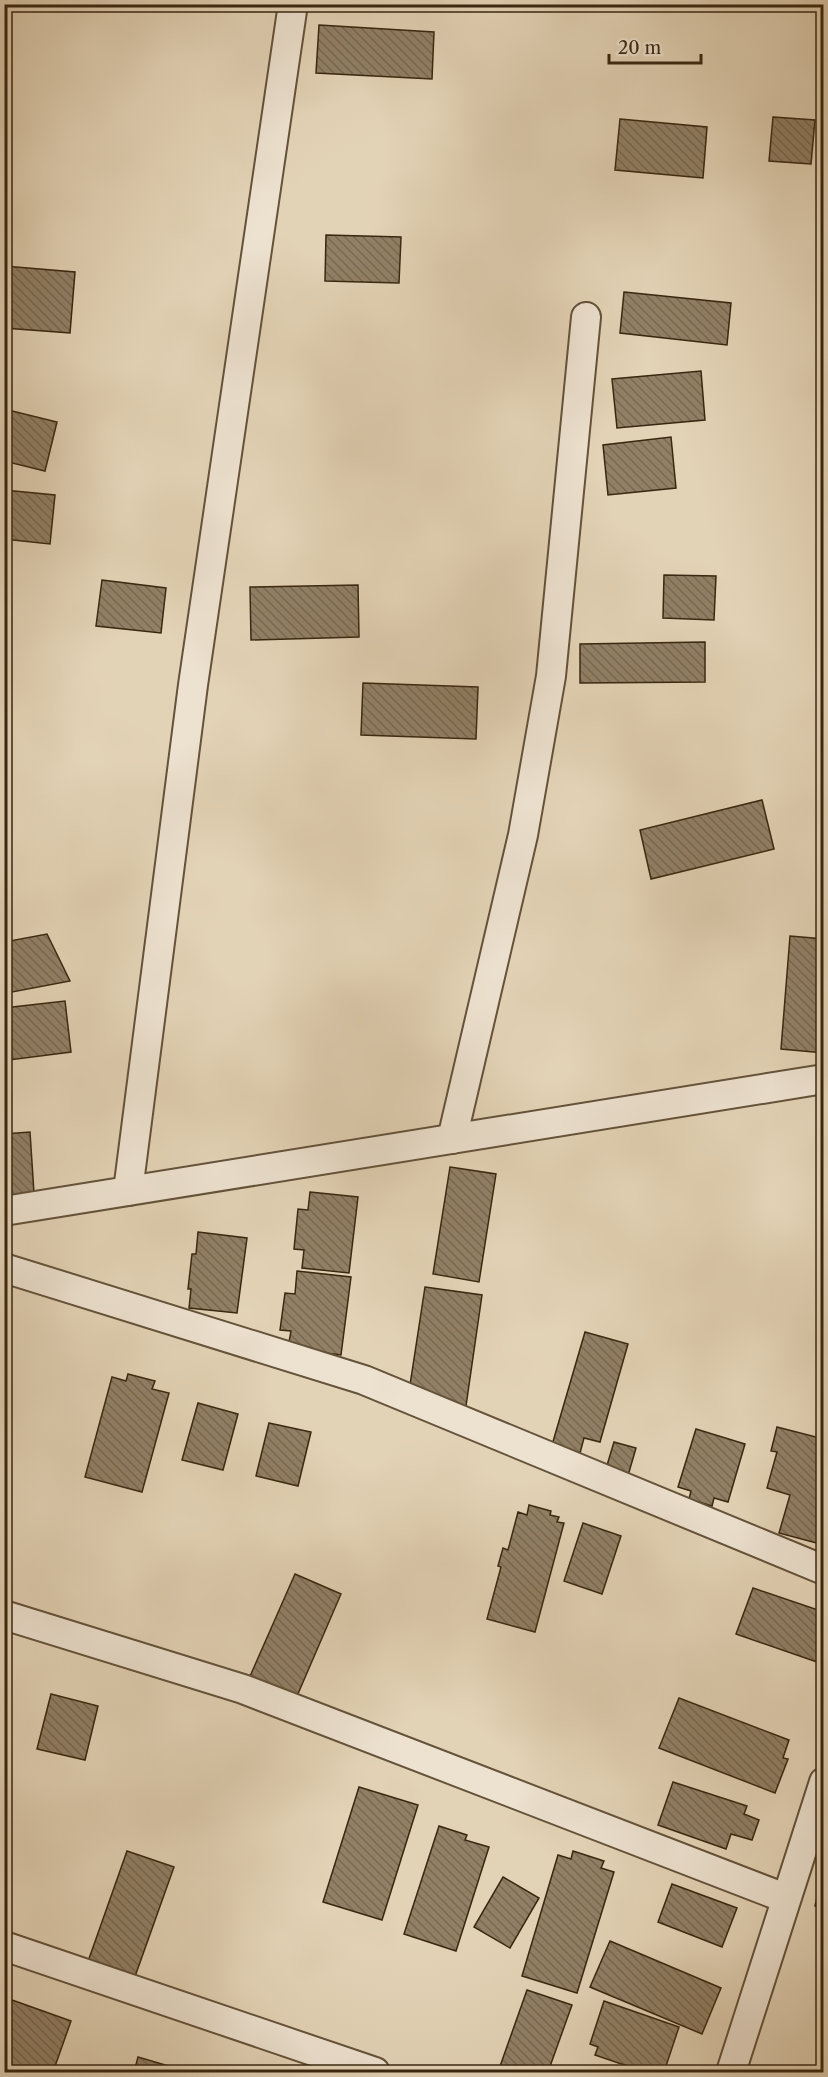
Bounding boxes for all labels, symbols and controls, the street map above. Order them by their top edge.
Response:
scale bar [609,27,700,65]
text: 20 m [618,37,662,59]

